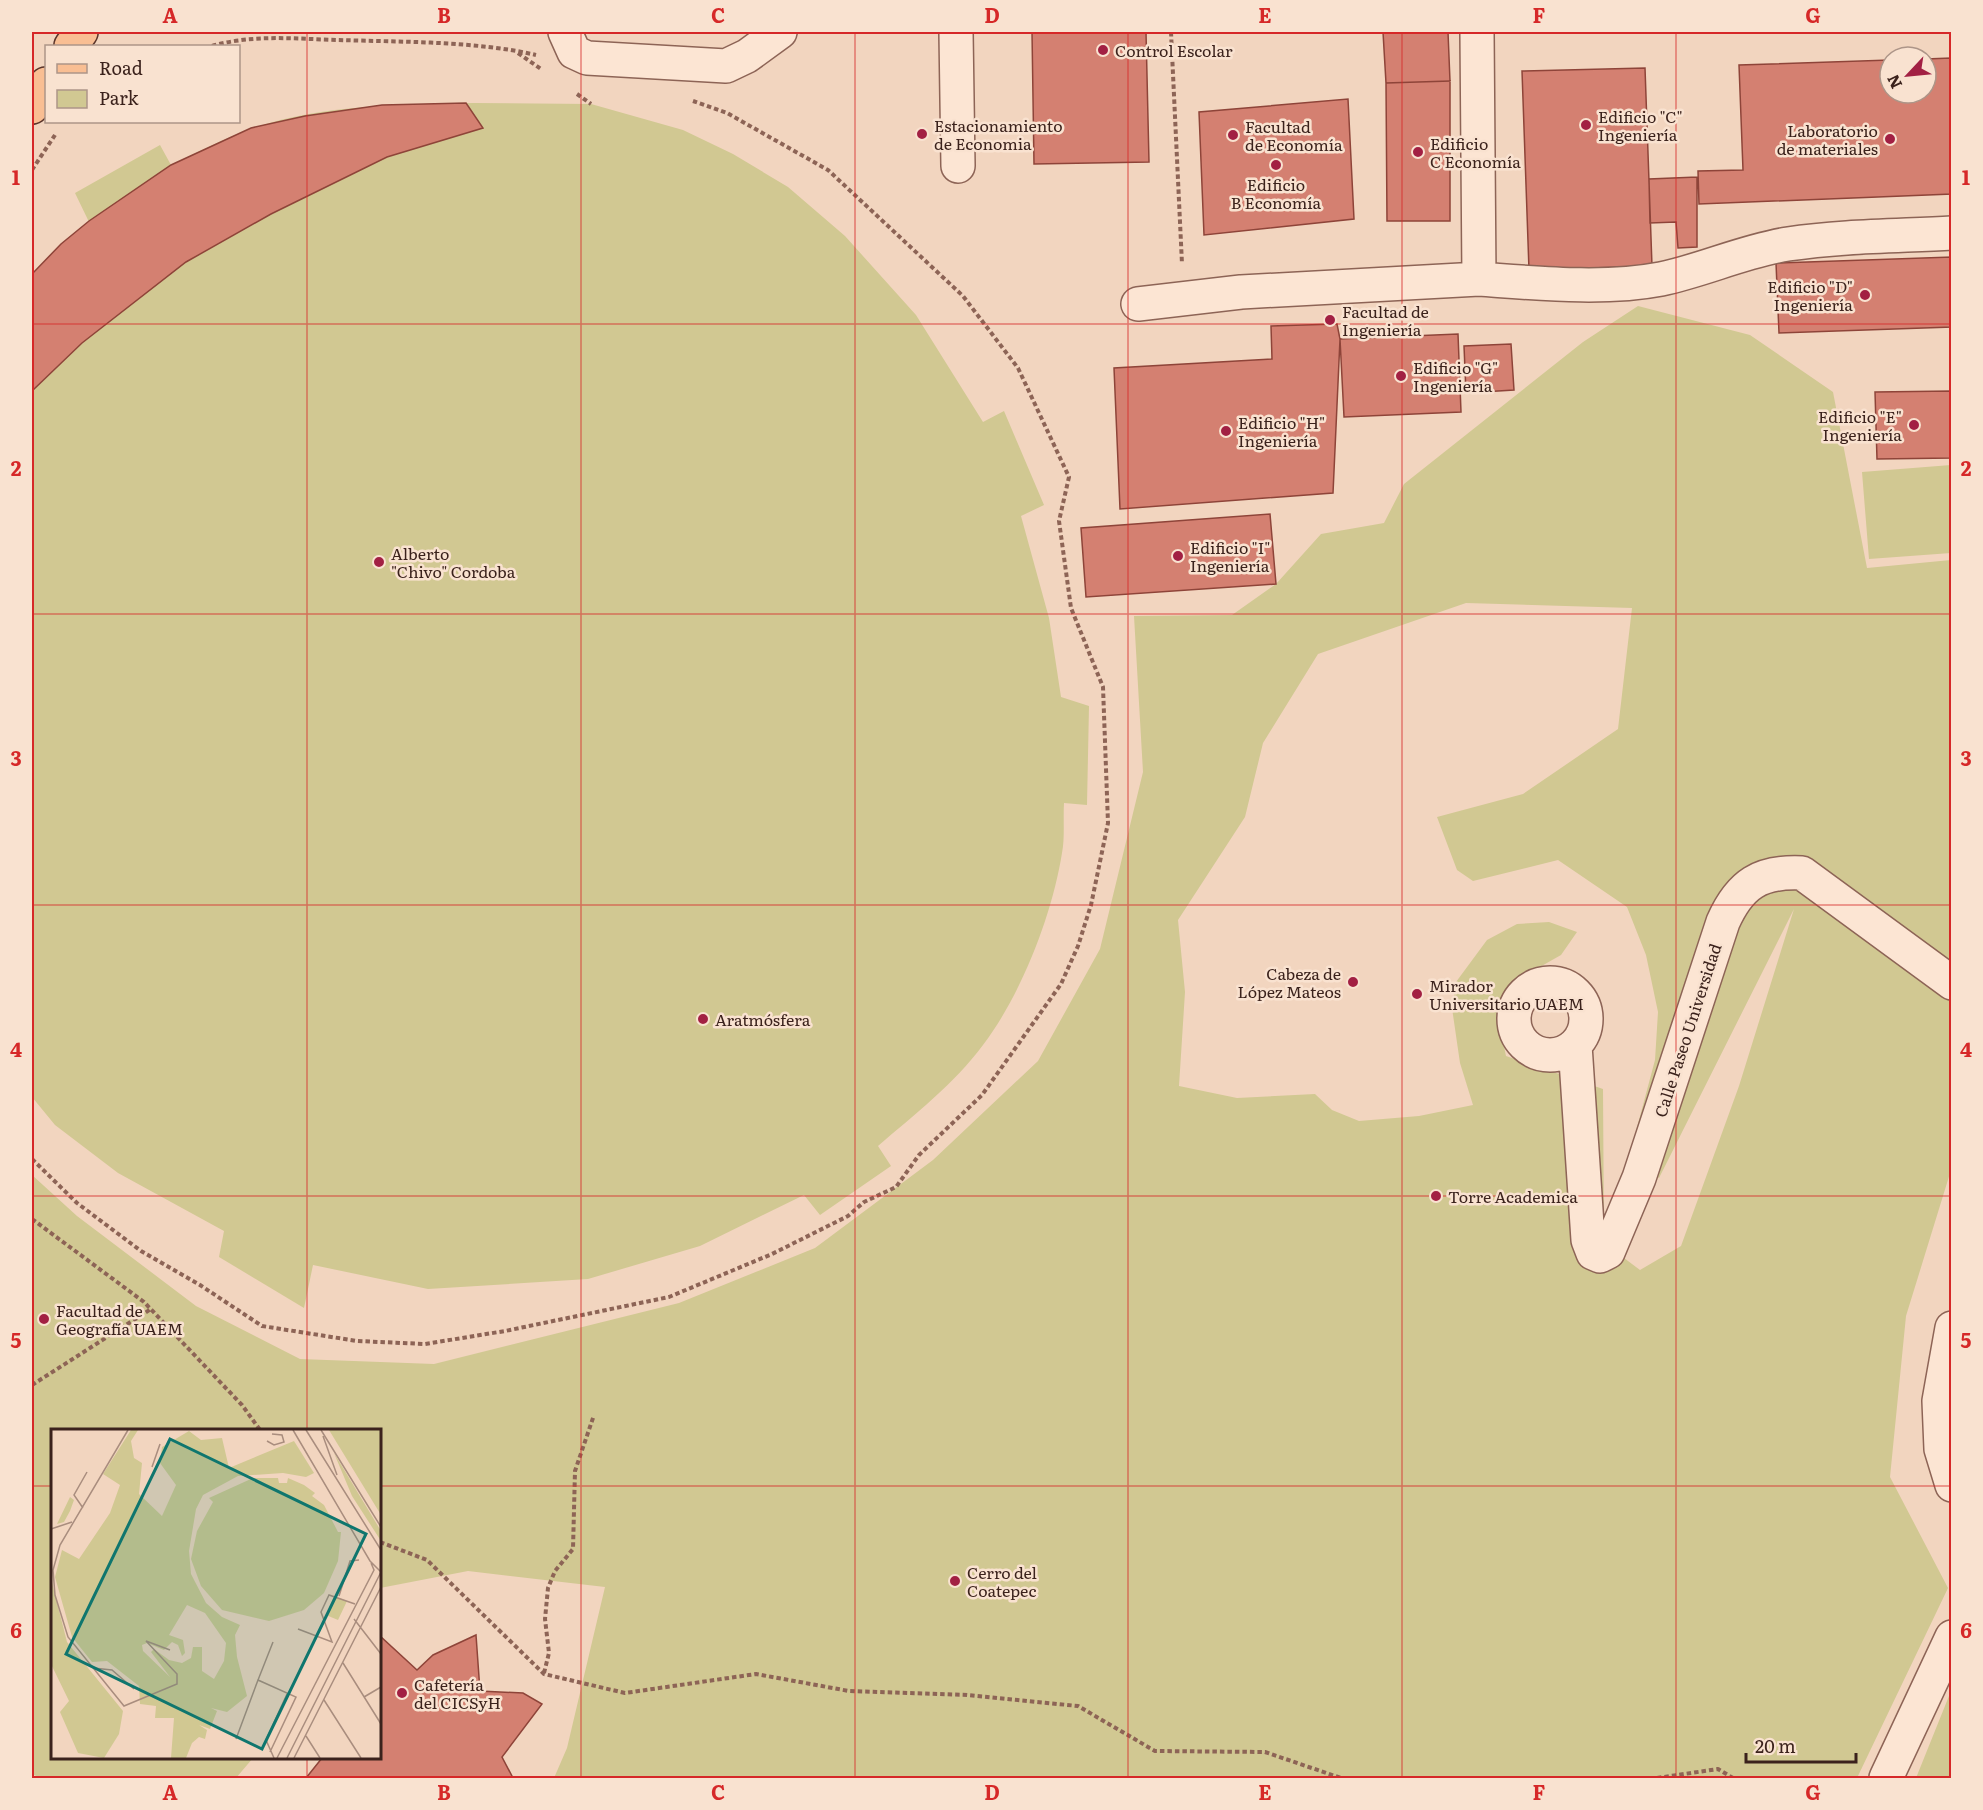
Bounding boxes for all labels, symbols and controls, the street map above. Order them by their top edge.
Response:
text: A [162,0,178,29]
text: B [437,0,451,29]
text: C [711,0,725,29]
text: D [984,0,1000,29]
text: E [1258,0,1272,29]
text: F [1533,0,1546,29]
text: G [1805,0,1821,29]
place label: Control Escolar [1115,38,1233,62]
marker: Control Escolar [1096,43,1110,57]
legend [45,45,240,123]
north arrow [1878,45,1938,105]
text: Road [99,54,143,81]
text: N [1880,71,1907,93]
text: Park [99,84,140,111]
place label: Edificio "C" Ingeniería [1598,104,1683,146]
place label: Estacionamiento de Economia [934,113,1063,155]
place label: Facultad de Economía [1245,114,1343,156]
marker: Edificio "C" Ingeniería [1579,118,1593,132]
place label: Laboratorio de materiales [1777,118,1878,160]
marker: Estacionamiento de Economia [915,127,929,141]
marker: Facultad de Economía [1226,128,1240,142]
place label: Edificio C Economía [1430,131,1521,173]
marker: Laboratorio de materiales [1883,132,1897,146]
marker: Edificio C Economía [1411,145,1425,159]
marker: Edificio B Economía [1269,158,1283,172]
text: 1 [12,161,20,191]
text: 1 [1962,161,1970,191]
place label: Edificio B Economía [1231,172,1321,214]
place label: Edificio "D" Ingeniería [1767,274,1853,316]
marker: Edificio "D" Ingeniería [1858,288,1872,302]
place label: Facultad de Ingeniería [1342,299,1429,341]
marker: Facultad de Ingeniería [1323,313,1337,327]
place label: Edificio "G" Ingeniería [1413,355,1498,397]
marker: Edificio "G" Ingeniería [1394,369,1408,383]
place label: Edificio "E" Ingeniería [1818,404,1902,446]
place label: Edificio "H" Ingeniería [1238,410,1325,452]
marker: Edificio "E" Ingeniería [1907,418,1921,432]
marker: Edificio "H" Ingeniería [1219,424,1233,438]
text: 2 [11,452,22,482]
text: 2 [1961,452,1972,482]
place label: Edificio "I" Ingeniería [1190,535,1270,577]
place label: Alberto "Chivo" Cordoba [391,541,516,583]
marker: Edificio "I" Ingeniería [1171,549,1185,563]
marker: Alberto "Chivo" Cordoba [372,555,386,569]
text: 3 [10,742,22,772]
text: 3 [1960,742,1972,772]
street label: Calle Paseo Universidad [1648,940,1727,1120]
place label: Cabeza de López Mateos [1238,961,1341,1003]
place label: Mirador Universitario UAEM [1429,973,1584,1015]
marker: Cabeza de López Mateos [1346,975,1360,989]
marker: Mirador Universitario UAEM [1410,987,1424,1001]
place label: Aratmósfera [715,1007,811,1031]
marker: Aratmósfera [696,1012,710,1026]
text: 4 [10,1033,22,1063]
text: 4 [1960,1033,1972,1063]
place label: Torre Academica [1448,1184,1578,1208]
marker: Torre Academica [1429,1189,1443,1203]
place label: Facultad de Geografía UAEM [56,1298,183,1340]
marker: Facultad de Geografía UAEM [37,1312,51,1326]
text: 5 [11,1324,22,1354]
text: 5 [1961,1324,1972,1354]
inset map [51,1429,381,1759]
place label: Cerro del Coatepec [967,1560,1037,1602]
marker: Cerro del Coatepec [948,1574,962,1588]
text: 6 [10,1614,22,1644]
text: 6 [1960,1614,1972,1644]
place label: Cafetería del CICSyH [414,1672,501,1714]
marker: Cafetería del CICSyH [395,1686,409,1700]
scale bar [1746,1726,1856,1764]
text: 20 m [1755,1732,1796,1759]
text: A [162,1776,178,1806]
text: B [437,1776,451,1806]
text: C [711,1776,725,1806]
text: D [984,1776,1000,1806]
text: E [1258,1776,1272,1806]
text: F [1533,1776,1546,1806]
text: G [1805,1776,1821,1806]

